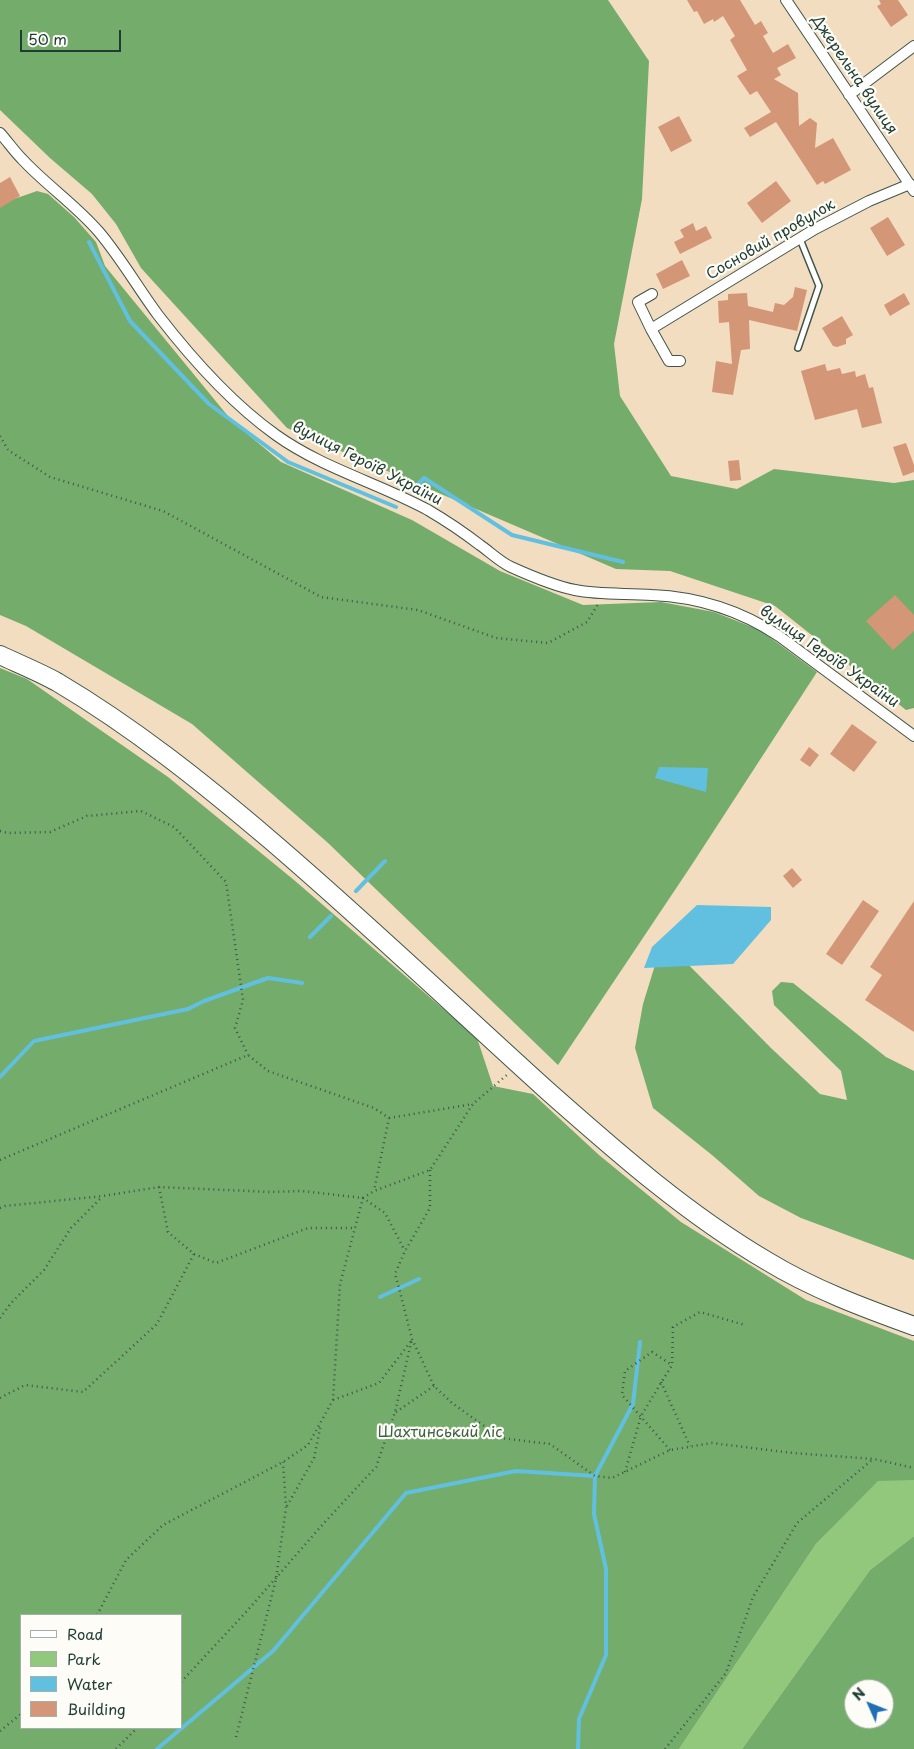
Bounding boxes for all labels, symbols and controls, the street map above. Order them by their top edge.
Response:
street label: Джерельна вулиця [807,12,901,138]
scale bar [22,20,124,52]
text: 50 m [28,27,67,50]
street label: Сосновий провулок [704,196,838,284]
street label: вулиця Героїв України [289,418,445,510]
street label: вулиця Героїв України [756,602,902,712]
park label: Шахтинський ліс [378,1424,502,1442]
legend [20,1614,182,1729]
text: Road [67,1622,103,1645]
text: Park [67,1647,101,1670]
text: Water [67,1672,112,1695]
north arrow [844,1679,894,1729]
text: N [847,1683,870,1705]
text: Building [67,1697,126,1720]

